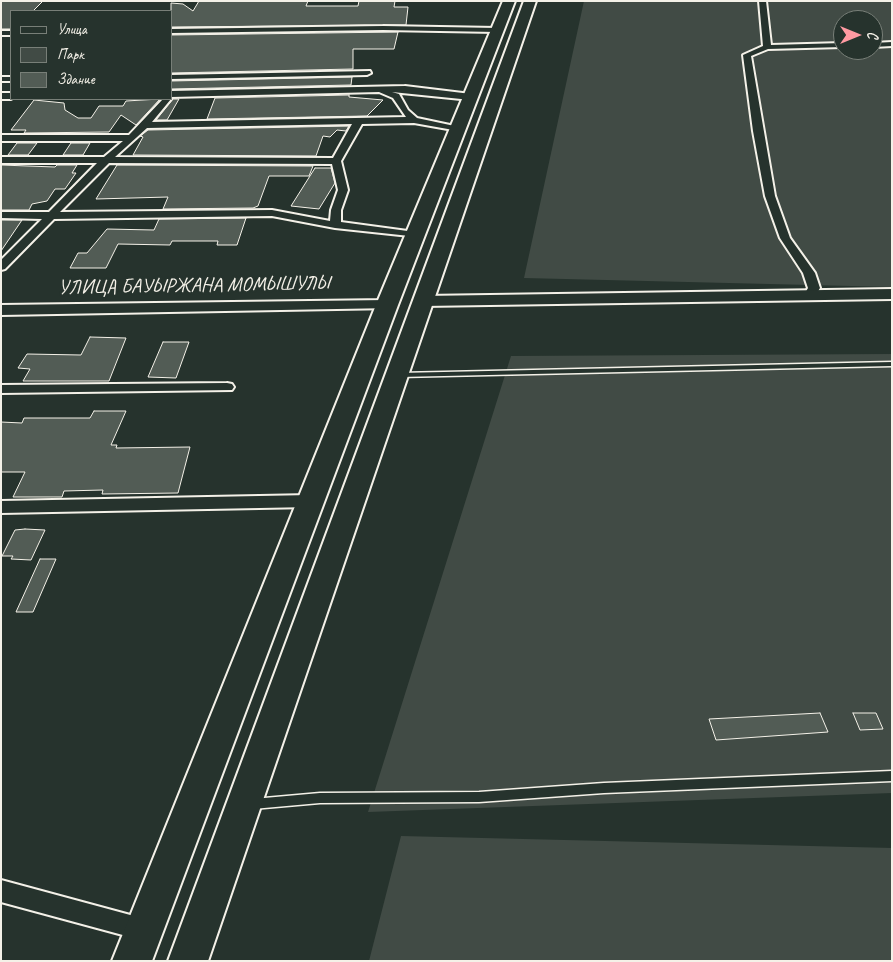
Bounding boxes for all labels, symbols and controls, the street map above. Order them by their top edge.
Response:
legend [10,10,172,100]
north arrow [833,10,883,60]
text: Улица [57,20,87,39]
text: С [864,32,881,38]
text: Парк [57,45,84,64]
text: Здание [57,70,95,89]
street label: УЛИЦА БАУЫРЖАНА МОМЫШУЛЫ [58,272,330,300]

